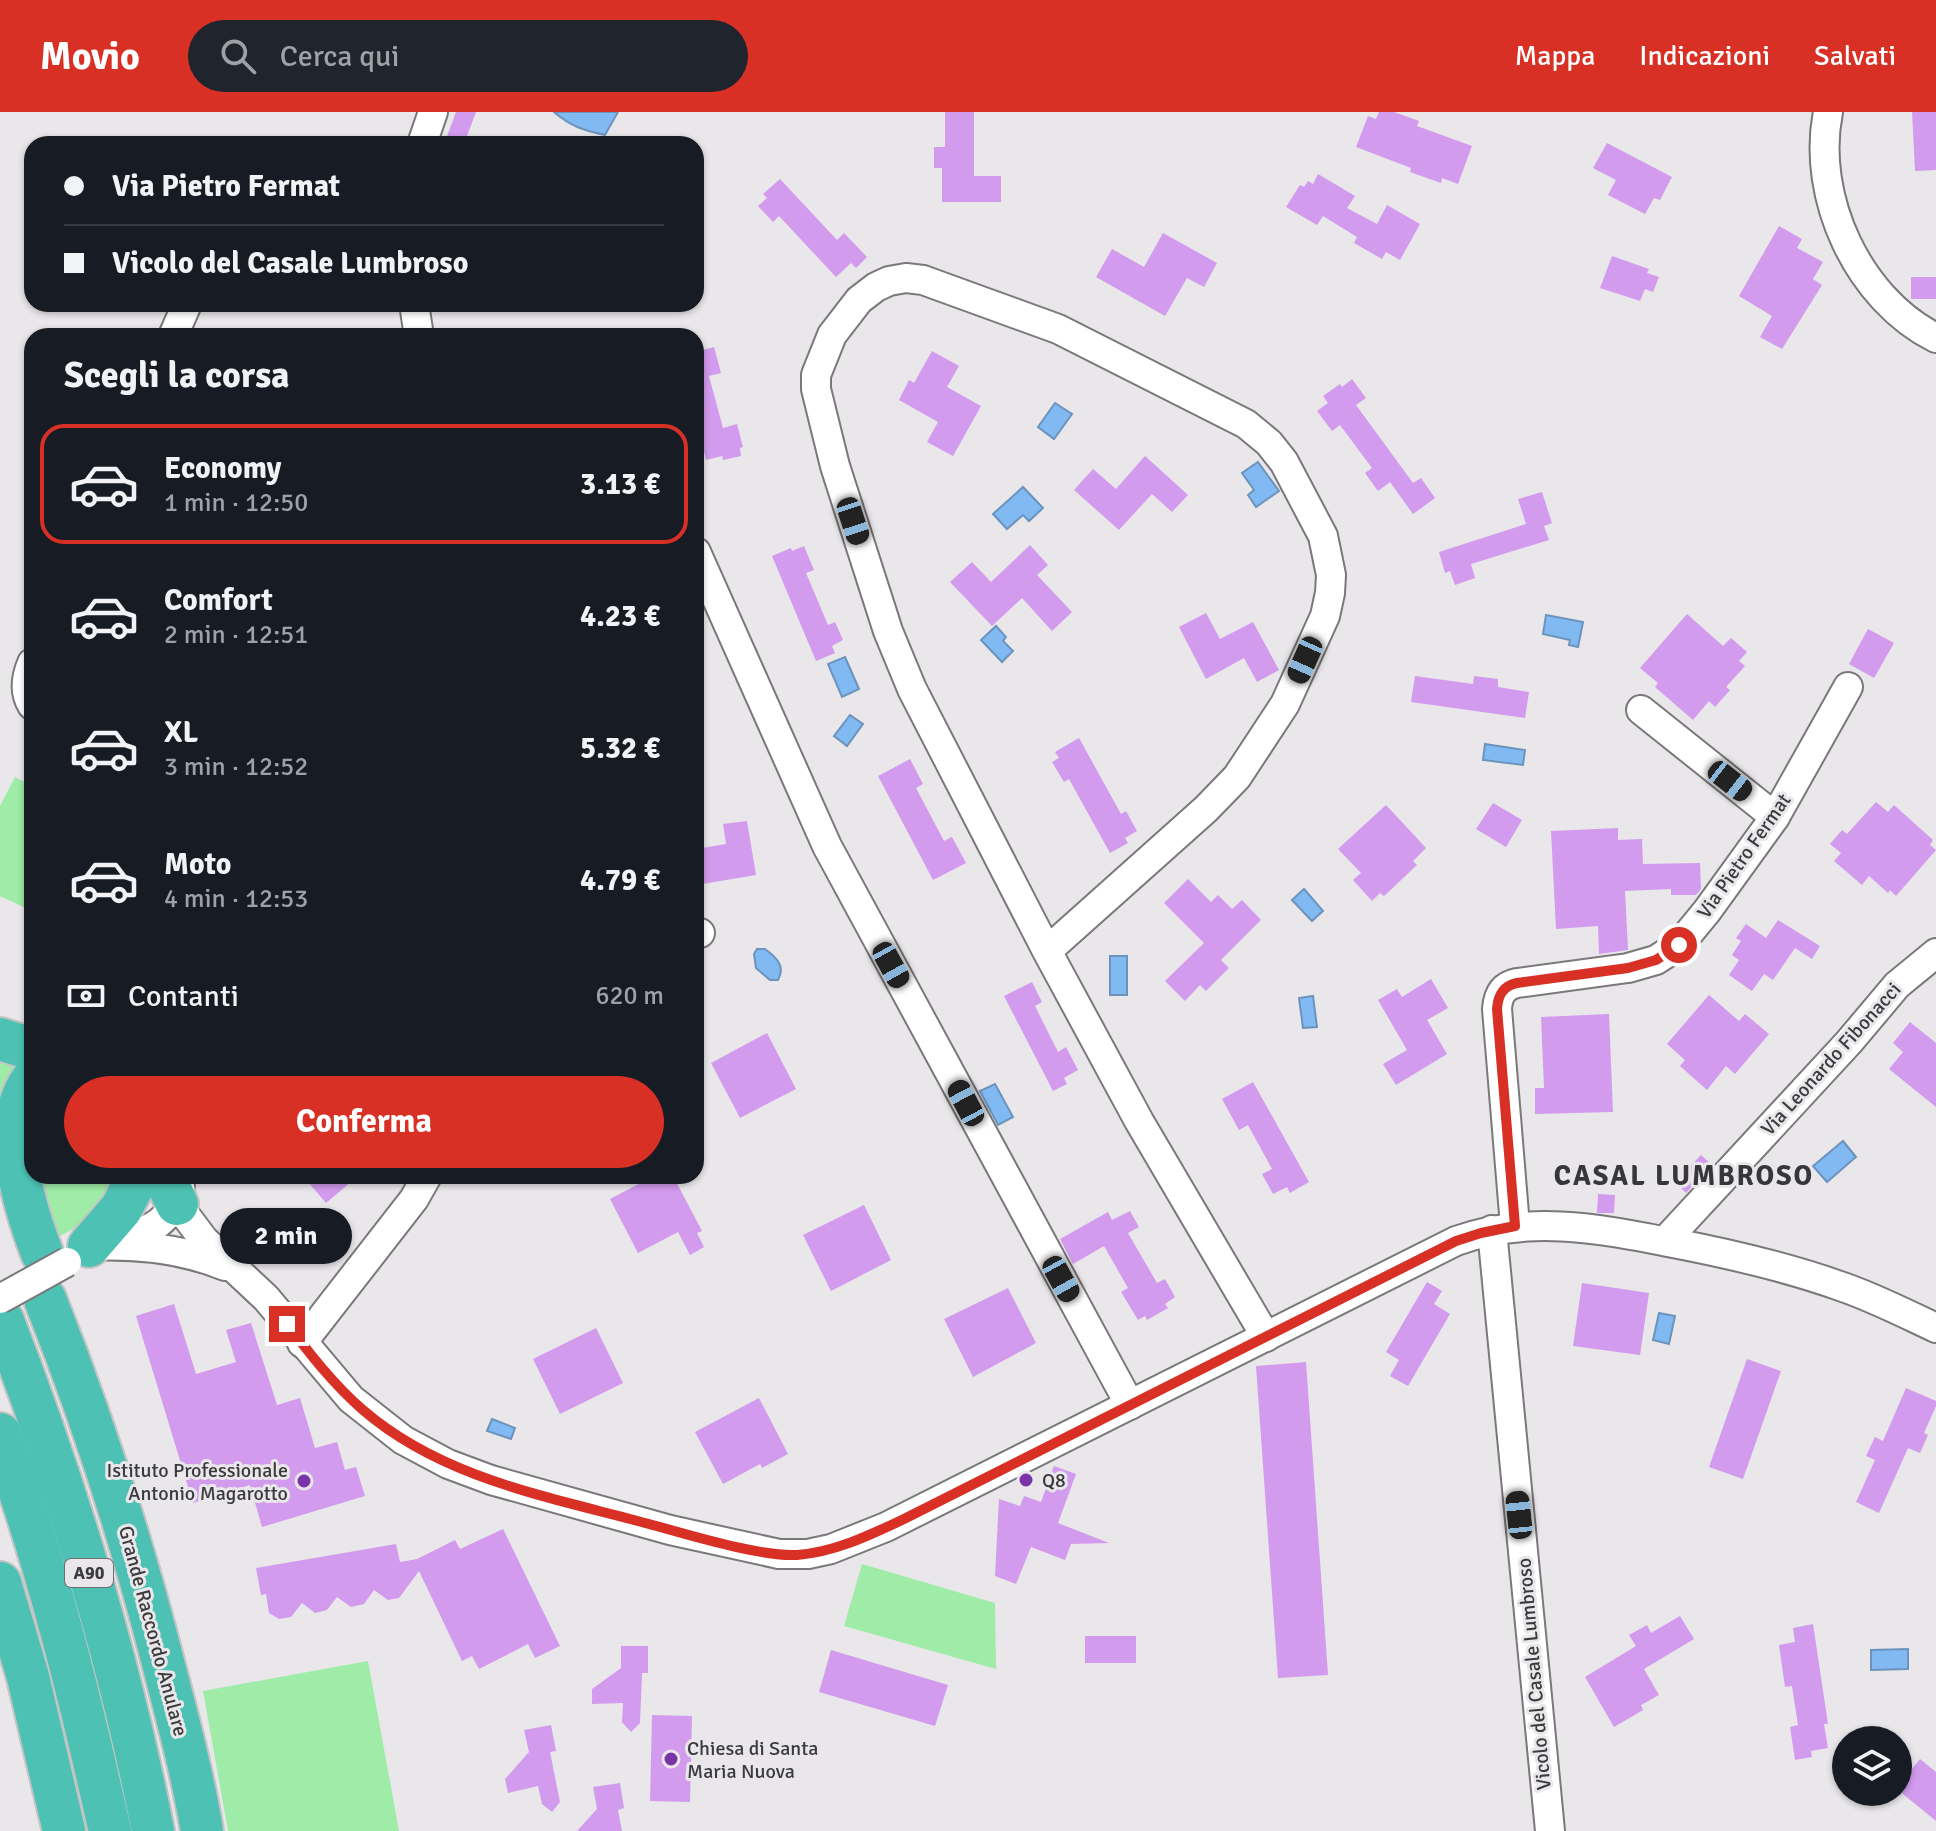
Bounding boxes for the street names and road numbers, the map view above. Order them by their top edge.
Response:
street label: Via Pietro Fermat [1692,789,1796,923]
street label: Via Leonardo Fibonacci [1756,977,1906,1141]
street label: Grande Raccordo Anulare [113,1523,193,1739]
street label: Vicolo del Casale Lumbroso [1511,1557,1557,1791]
road number: A90 [65,1559,113,1587]

